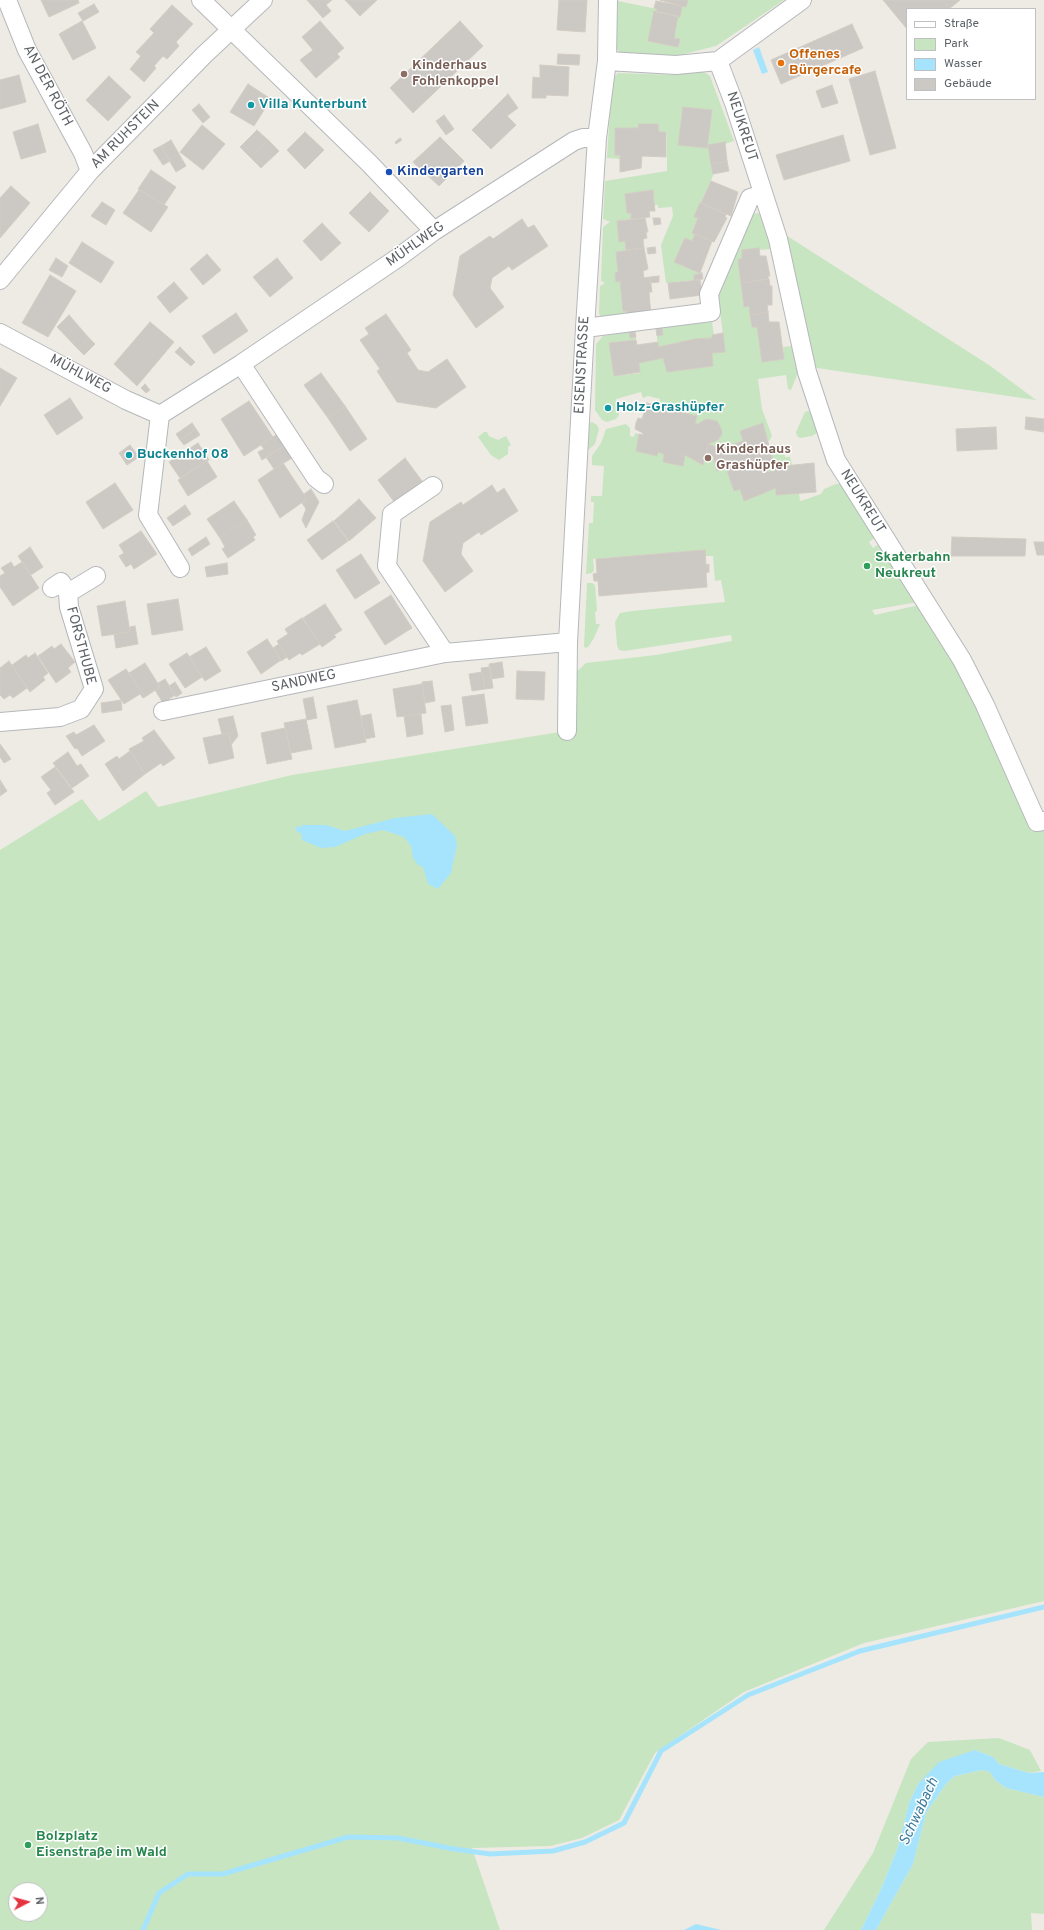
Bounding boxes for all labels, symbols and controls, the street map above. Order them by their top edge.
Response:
legend [906,8,1036,100]
text: Straße [944,16,979,32]
text: Park [944,36,969,52]
street label: AN DER RÖTH [19,43,75,129]
place label: Offenes Bürgercafe [789,47,862,80]
text: Wasser [944,56,982,72]
place label: Kinderhaus Fohlenkoppel [412,58,499,90]
marker: Offenes Bürgercafe [776,58,786,68]
marker: Kinderhaus Fohlenkoppel [399,69,409,79]
text: Gebäude [944,76,992,92]
street label: NEUKREUT [722,90,760,164]
street label: AM RUHSTEIN [88,97,164,173]
place label: Villa Kunterbunt [259,97,367,113]
marker: Villa Kunterbunt [246,100,256,110]
place label: Kindergarten [397,164,484,180]
marker: Kindergarten [384,167,394,177]
street label: MÜHLWEG [384,219,448,271]
street label: EISENSTRASSE [572,315,594,415]
street label: MÜHLWEG [46,352,114,398]
place label: Holz-Grashüpfer [616,400,724,416]
marker: Holz-Grashüpfer [603,403,613,413]
place label: Kinderhaus Grashüpfer [716,442,791,474]
place label: Buckenhof 08 [137,447,229,463]
marker: Buckenhof 08 [124,450,134,460]
marker: Kinderhaus Grashüpfer [703,453,713,463]
street label: NEUKREUT [836,467,888,537]
place label: Skaterbahn Neukreut [875,550,950,582]
marker: Skaterbahn Neukreut [862,561,872,571]
street label: FORSTHUBE [62,605,98,687]
street label: SANDWEG [270,667,338,697]
water label: Schwabach [896,1775,944,1849]
place label: Bolzplatz Eisenstraße im Wald [36,1829,167,1862]
marker: Bolzplatz Eisenstraße im Wald [23,1840,33,1850]
north arrow [8,1882,48,1922]
text: N [32,1896,46,1906]

